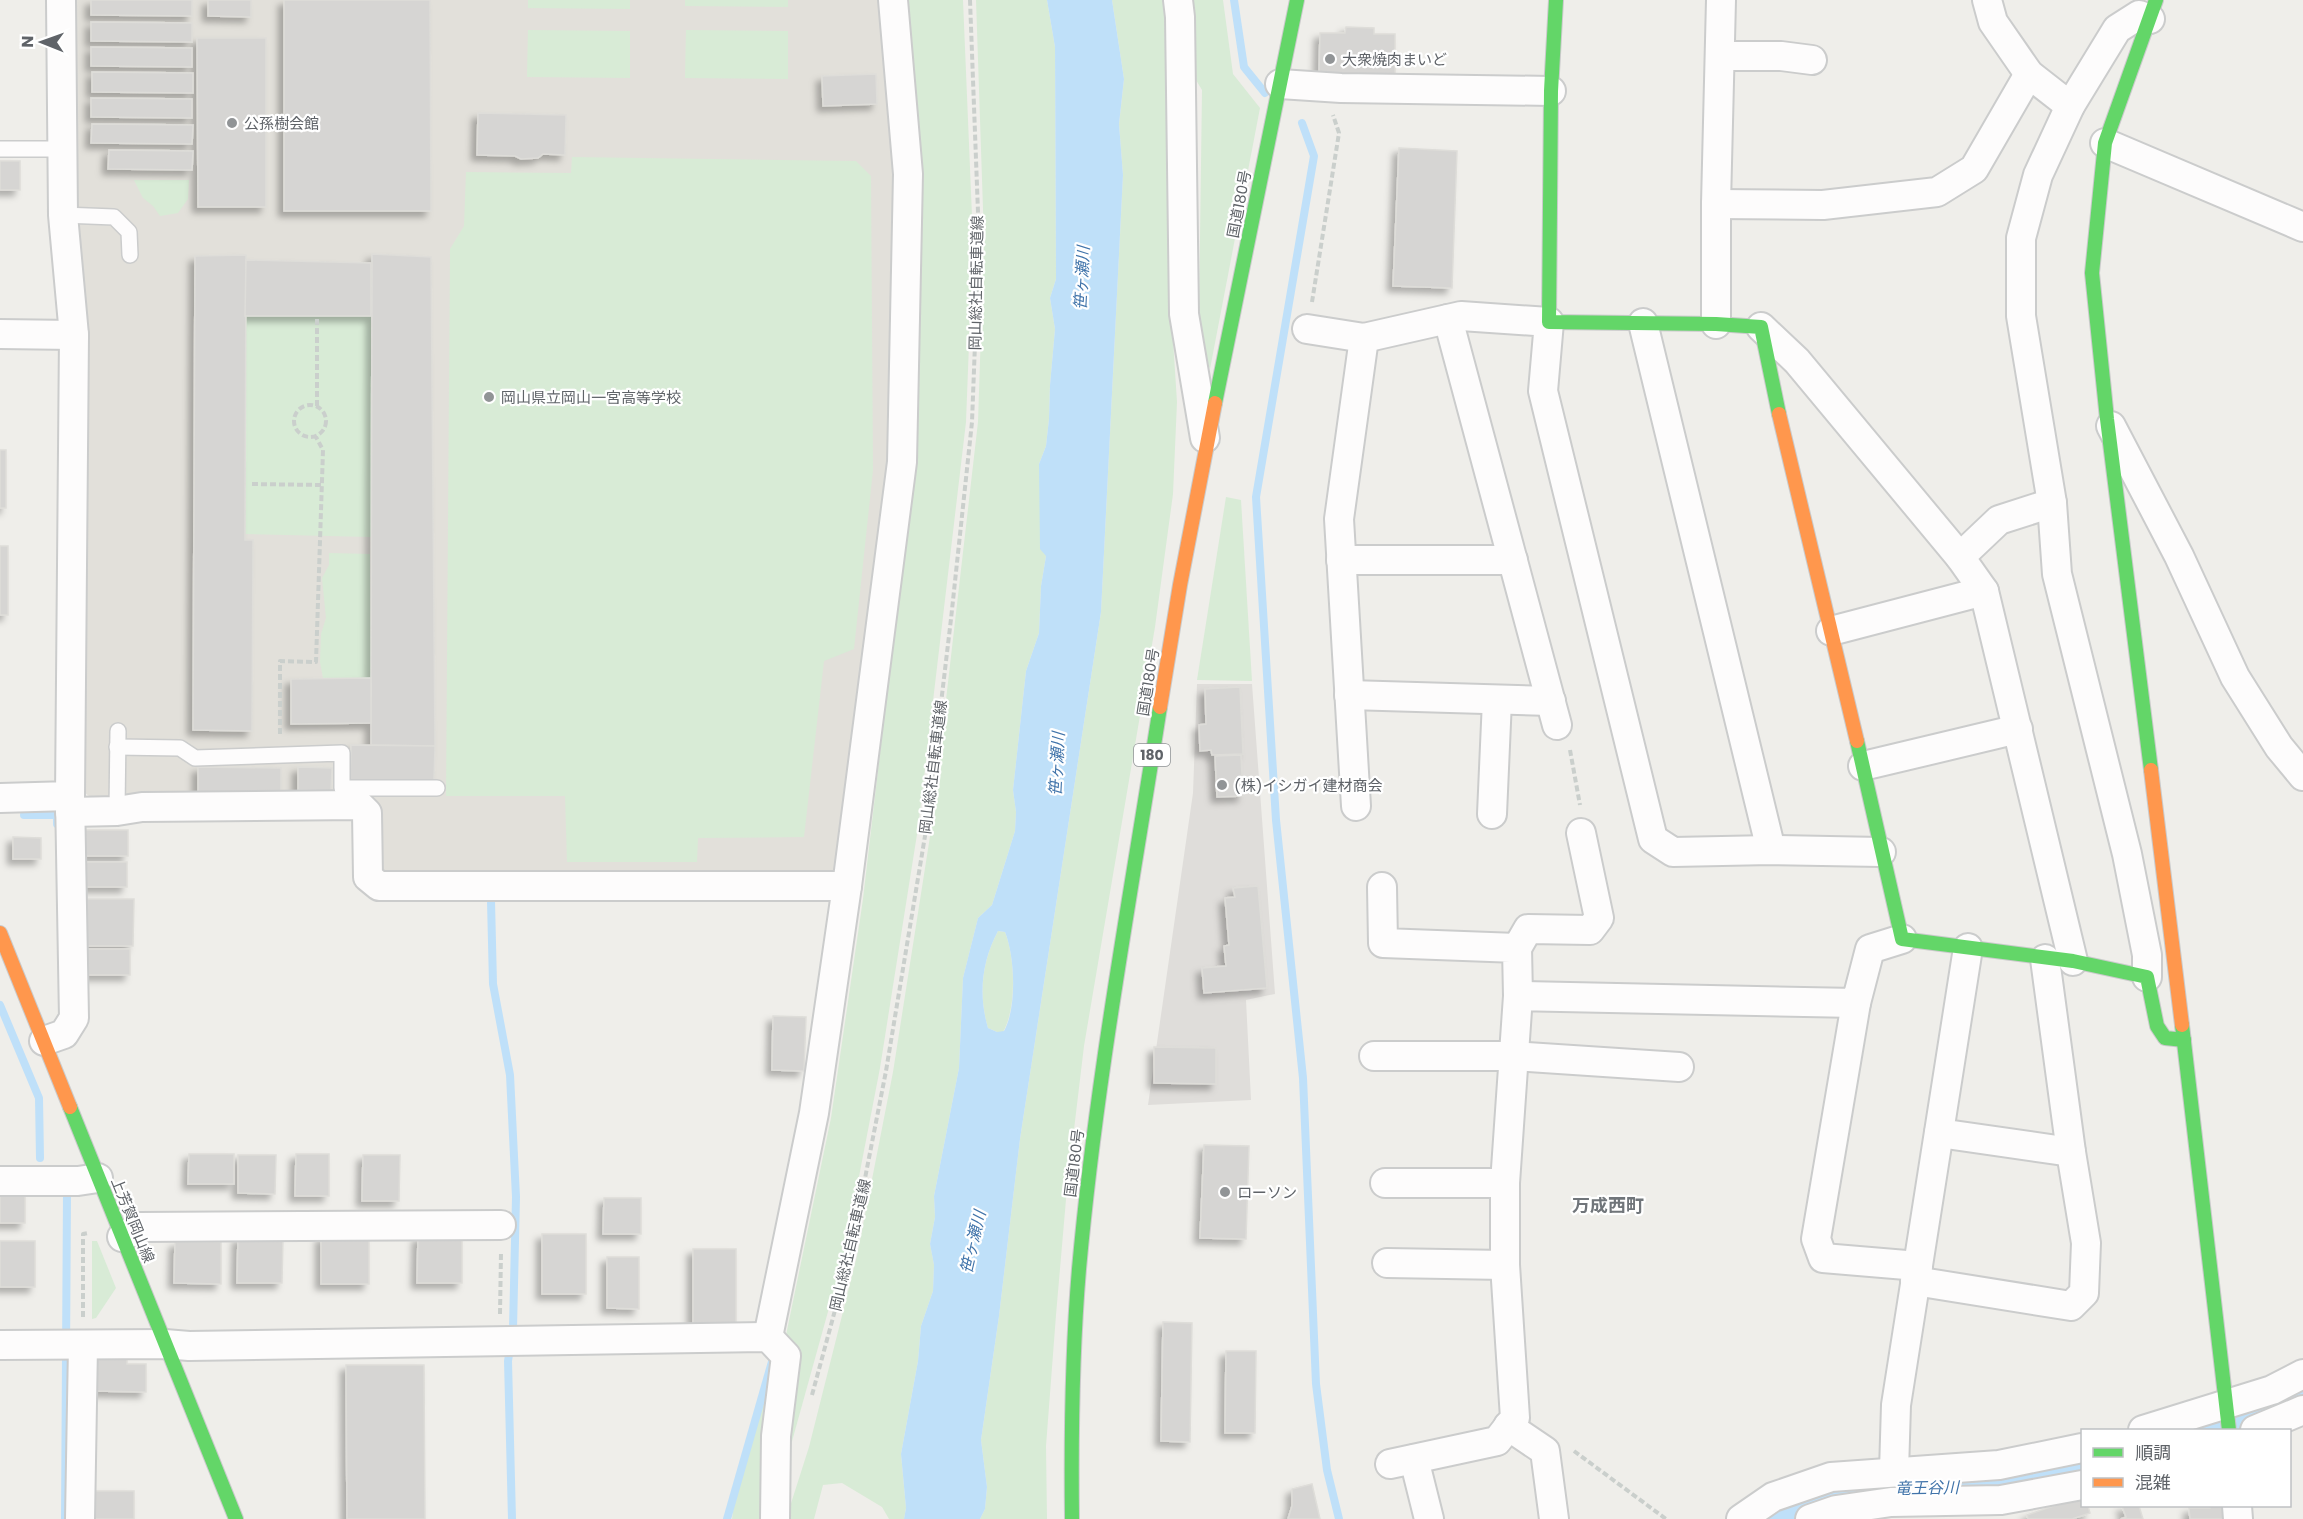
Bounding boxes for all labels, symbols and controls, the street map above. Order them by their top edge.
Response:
north arrow [12,12,72,72]
text: N [16,36,39,48]
place label: 大衆焼肉まいど [1342,49,1447,70]
marker: 大衆焼肉まいど [1323,52,1337,66]
place label: 公孫樹会館 [244,113,319,134]
marker: 公孫樹会館 [225,116,239,130]
street label: 国道180号 [1222,168,1256,240]
street label: 岡山総社自転車道線 [964,215,988,351]
water label: 笹ヶ瀬川 [1069,243,1095,311]
place label: 岡山県立岡山一宮高等学校 [501,387,681,408]
marker: 岡山県立岡山一宮高等学校 [482,390,496,404]
street label: 国道180号 [1132,646,1164,718]
street label: 岡山総社自転車道線 [914,699,952,835]
water label: 笹ヶ瀬川 [1044,729,1070,797]
road number: 180 [1134,744,1170,766]
place label: (株)イシガイ建材商会 [1234,775,1383,796]
marker: (株)イシガイ建材商会 [1215,778,1229,792]
street label: 国道180号 [1059,1128,1089,1198]
street label: 上芳賀岡山線 [106,1174,160,1266]
street label: 岡山総社自転車道線 [825,1177,875,1313]
place label: ローソン [1237,1182,1297,1203]
marker: ローソン [1218,1185,1232,1199]
district label: 万成西町 [1572,1193,1644,1218]
water label: 笹ヶ瀬川 [955,1206,992,1276]
legend [2081,1429,2291,1507]
text: 順調 [2135,1440,2171,1465]
text: 混雑 [2135,1470,2171,1495]
water label: 竜王谷川 [1895,1476,1961,1500]

